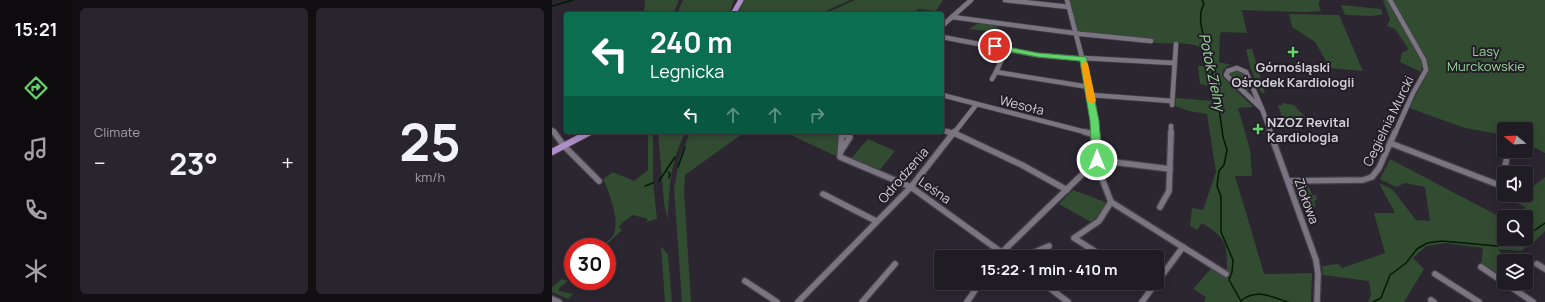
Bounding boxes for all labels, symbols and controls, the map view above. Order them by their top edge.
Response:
text: 15:21 [14,17,58,41]
text: 240 m [650,23,732,61]
icon: left [584,28,636,80]
pin [978,29,1012,63]
water label: Potok Zielny [1195,31,1231,115]
icon: arrive [984,35,1006,57]
park label: Lasy Murckowskie [1447,42,1525,75]
marker: Górnośląski Ośrodek Kardiologii [1287,46,1299,58]
place label: Górnośląski Ośrodek Kardiologii [1232,58,1354,91]
text: Legnicka [650,59,724,83]
street label: Cegielnia Murcki [1358,73,1418,169]
icon: directions [22,74,50,102]
street label: Wesoła [998,91,1046,119]
icon: left [680,104,702,126]
icon: ahead [722,104,744,126]
icon: ahead [764,104,786,126]
icon: right [806,104,828,126]
text: 25 [399,106,461,177]
place label: NZOZ Revital Kardiologia [1267,113,1350,146]
north arrow [1497,122,1533,158]
map controls [1497,122,1533,290]
text: Climate [94,123,140,141]
marker: NZOZ Revital Kardiologia [1252,123,1264,135]
icon: music [22,135,50,163]
position arrow [1076,139,1118,181]
text: 23° [169,143,218,184]
street label: Odrodzenia [874,143,932,207]
text: − [94,148,106,178]
text: + [281,148,294,178]
button: sound [1497,166,1533,202]
text: km/h [415,168,445,186]
street label: Leśna [915,172,955,208]
street label: Ziołowa [1290,176,1324,226]
icon: phone [22,196,50,224]
button: search [1497,210,1533,246]
speed limit sign: 30 [564,238,616,290]
button: layers [1497,254,1533,290]
icon: climate [22,257,50,285]
text: 15:22 · 1 min · 410 m [980,259,1118,280]

